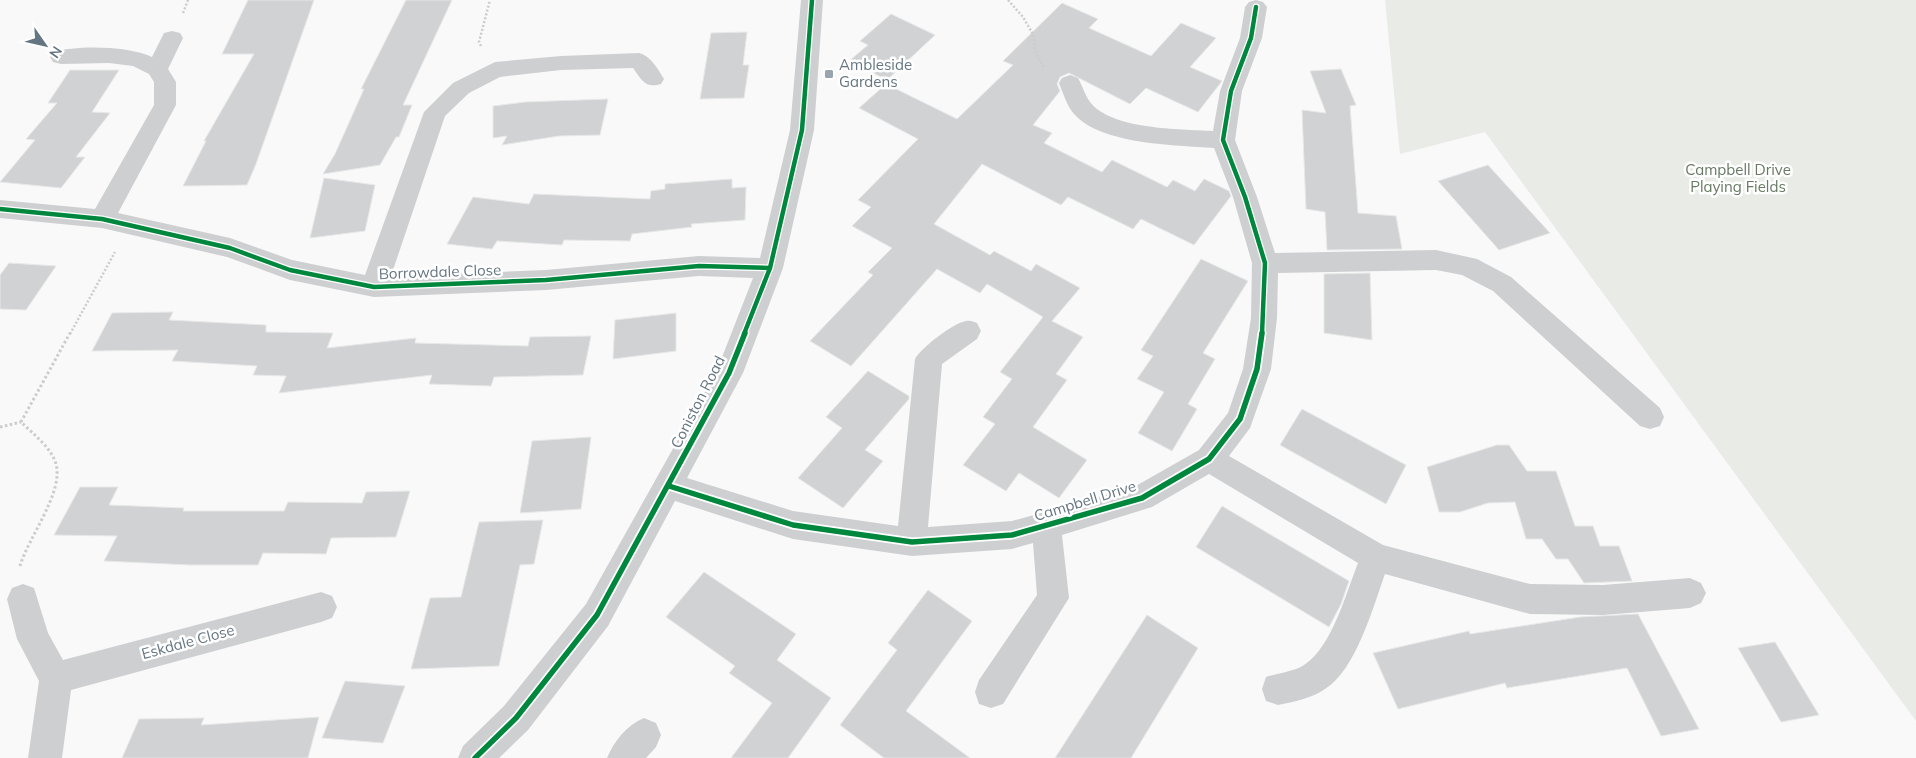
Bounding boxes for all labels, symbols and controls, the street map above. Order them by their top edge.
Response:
north arrow [20,20,70,70]
text: N [45,43,66,62]
place label: Ambleside Gardens [839,55,912,91]
marker: Ambleside Gardens [823,68,835,80]
park label: Campbell Drive Playing Fields [1685,160,1791,196]
street label: Borrowdale Close [378,260,502,283]
street label: Coniston Road [666,352,729,451]
street label: Campbell Drive [1032,476,1138,525]
street label: Eskdale Close [139,620,236,663]

